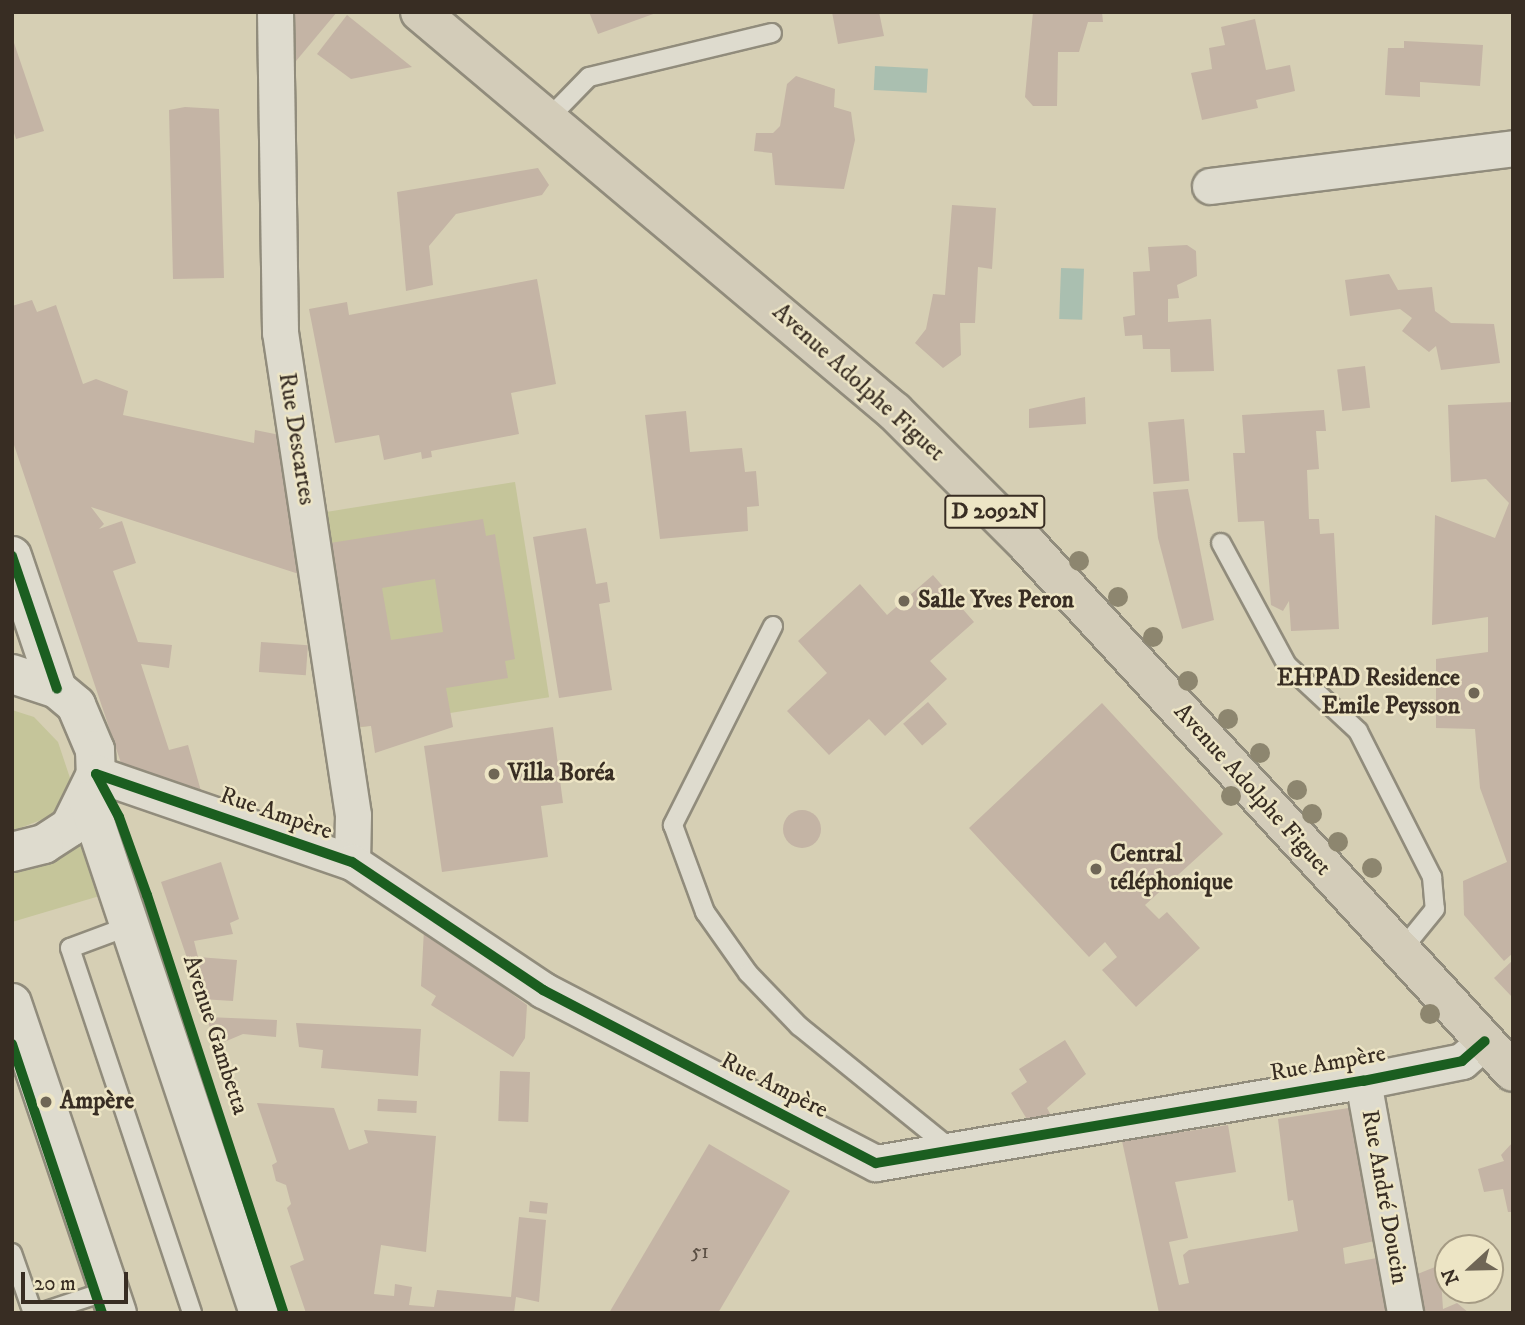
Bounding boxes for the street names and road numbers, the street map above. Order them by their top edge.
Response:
street label: Avenue Adolphe Figuet [766,298,950,468]
street label: Rue Descartes [271,371,321,507]
road number: D 2092N [944,492,1046,532]
street label: Avenue Adolphe Figuet [1167,698,1337,882]
street label: Rue Ampère [216,781,336,847]
street label: Avenue Gambetta [176,952,254,1118]
street label: Rue Ampère [1268,1040,1388,1088]
street label: Rue Ampère [715,1047,833,1125]
street label: Rue André Doucin [1354,1108,1414,1286]

